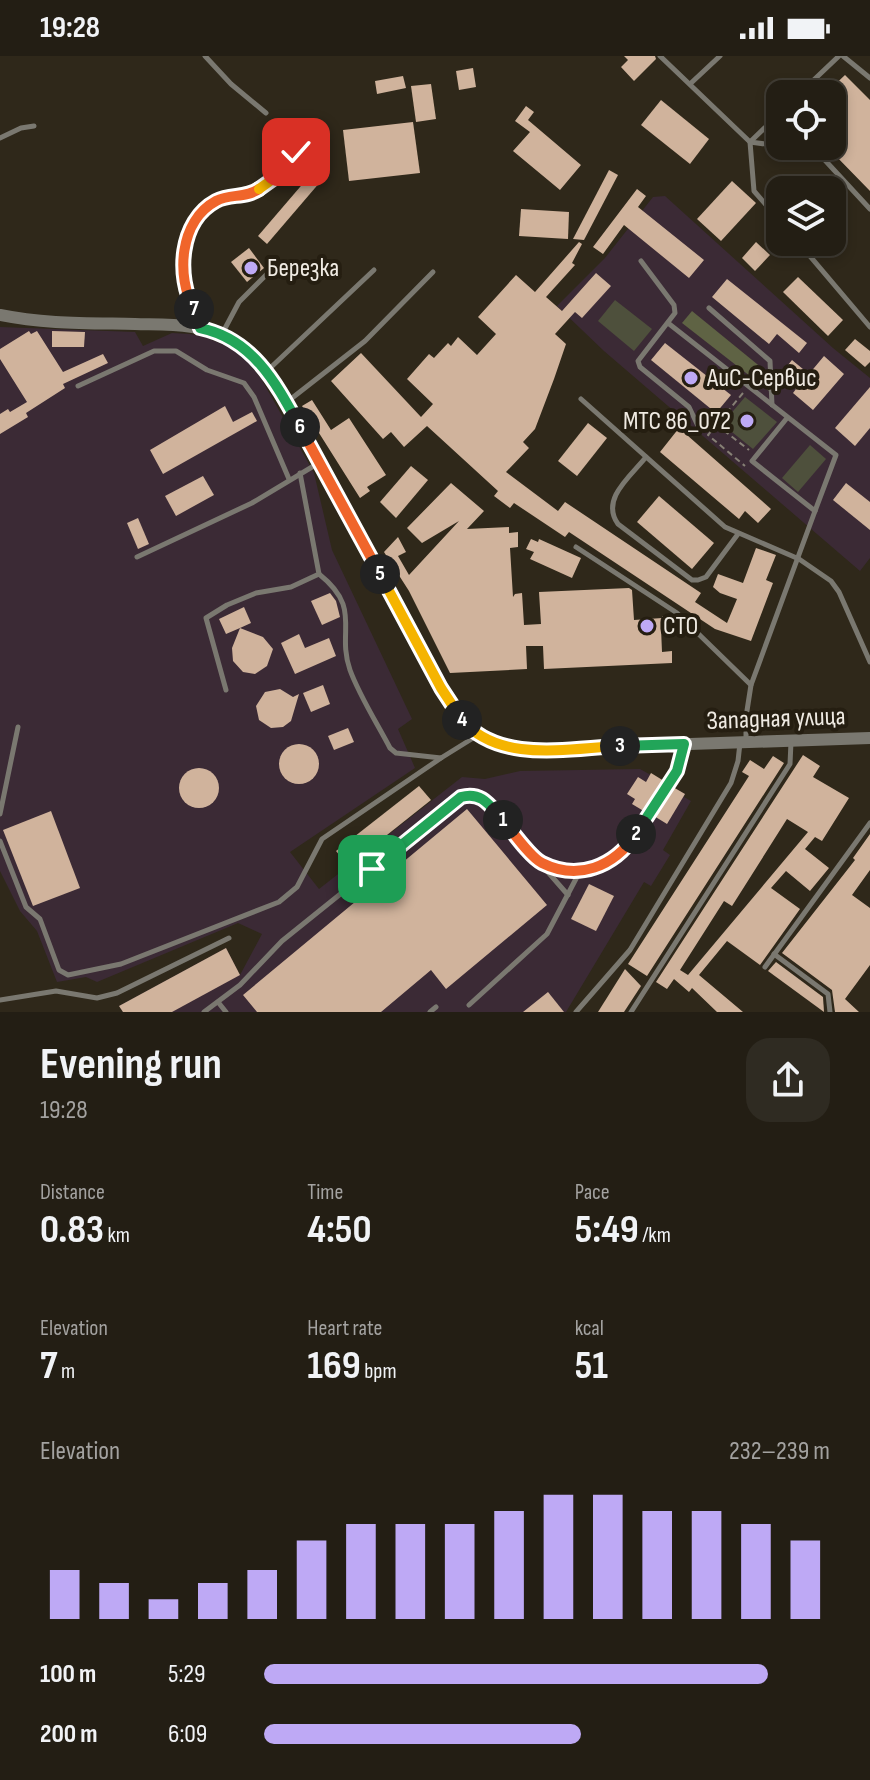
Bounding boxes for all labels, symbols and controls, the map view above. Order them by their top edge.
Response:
text: 19:28 [40,10,100,46]
map controls [766,80,846,256]
button: locate [766,80,846,160]
pin [262,118,330,186]
icon: check [274,130,318,174]
button: layers [766,176,846,256]
place label: Березка [267,253,339,284]
marker: Березка [242,259,260,277]
pin: 7 [174,289,214,329]
text: 7 [189,295,199,322]
place label: АиС-Сервис [706,363,817,394]
marker: АиС-Сервис [682,369,700,387]
place label: МТС 86_072 [623,406,731,437]
pin: 6 [280,407,320,447]
marker: МТС 86_072 [738,412,756,430]
text: 6 [295,413,305,440]
pin: 5 [360,554,400,594]
text: 5 [375,560,385,587]
place label: СТО [663,611,698,642]
marker: СТО [638,617,656,635]
pin: 4 [442,700,482,740]
street label: Западная улица [706,701,846,737]
text: 4 [457,706,467,733]
pin: 3 [600,726,640,766]
text: 3 [615,732,625,759]
pin: 1 [483,800,523,840]
text: 1 [499,806,507,833]
pin: 2 [616,814,656,854]
text: 2 [631,820,641,847]
pin [338,835,406,903]
icon: arrive [350,847,394,891]
text: Evening run [40,1038,222,1091]
button: share [746,1038,830,1122]
text: 19:28 [40,1095,88,1126]
text: Distance [40,1179,105,1206]
text: Time [307,1179,343,1206]
text: Pace [575,1179,610,1206]
text: 0.83 [40,1206,104,1254]
text: 4:50 [307,1206,371,1254]
text: 5:49 [575,1206,639,1254]
text: km [104,1222,130,1249]
text: /km [639,1222,671,1249]
text: Elevation [40,1315,108,1342]
text: Heart rate [307,1315,382,1342]
text: kcal [575,1315,604,1342]
text: 7 [40,1342,57,1390]
text: 169 [307,1342,361,1390]
text: 51 [575,1342,608,1390]
text: m [57,1358,75,1385]
text: bpm [361,1358,397,1385]
text: Elevation [40,1436,120,1467]
text: 232–239 m [729,1436,830,1467]
text: 100 m [40,1659,96,1690]
text: 5:29 [168,1659,206,1690]
text: 200 m [40,1719,97,1750]
text: 6:09 [168,1719,207,1750]

